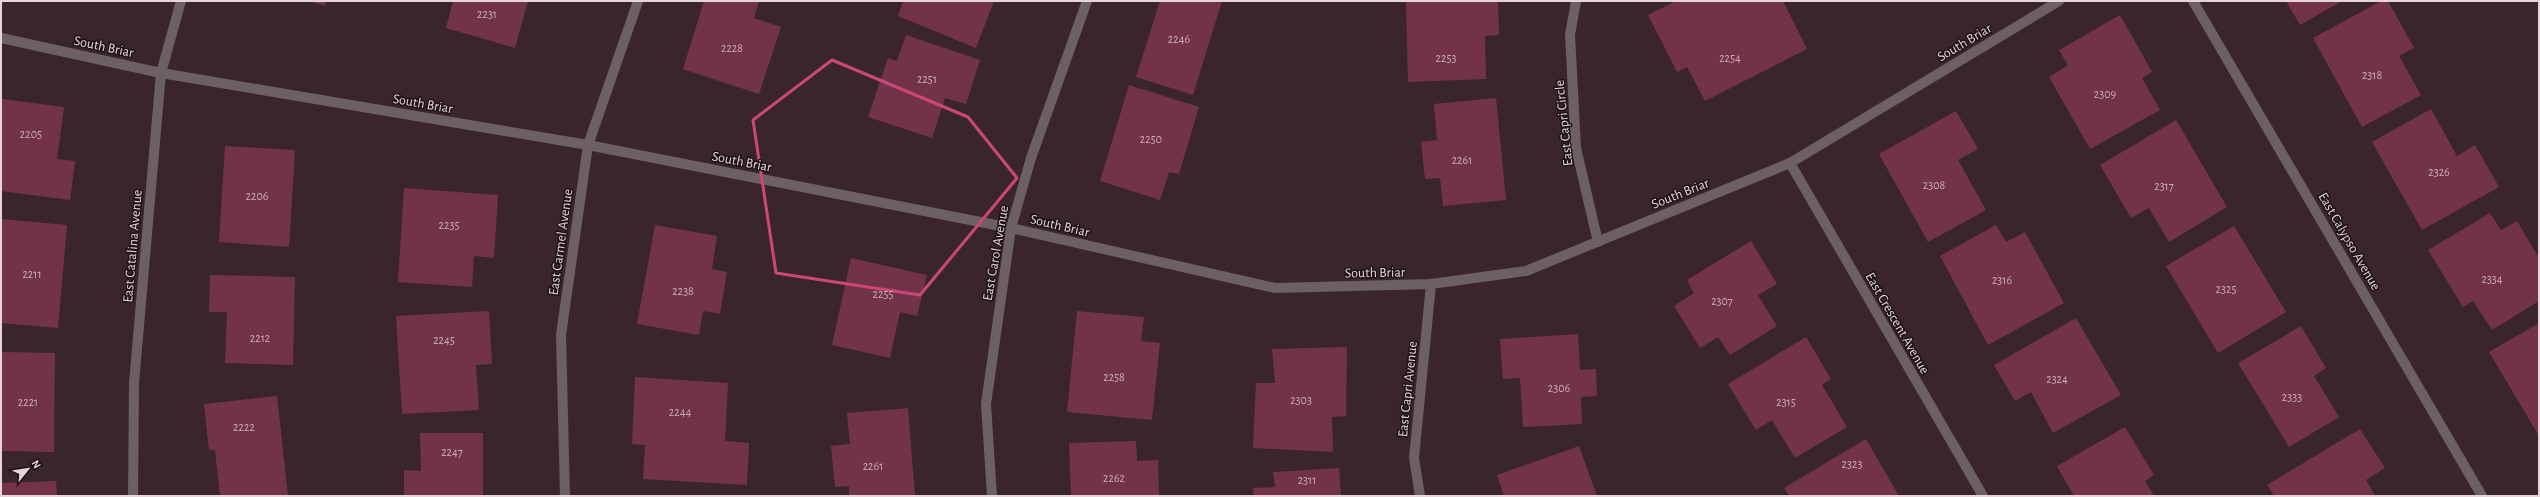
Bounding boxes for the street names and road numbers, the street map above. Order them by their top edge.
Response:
street label: South Briar [1935,21,1994,64]
street label: South Briar [73,34,135,60]
street label: East Capri Circle [1553,79,1575,167]
street label: South Briar [392,92,454,116]
street label: South Briar [711,149,773,175]
street label: South Briar [1650,176,1711,212]
street label: East Carmel Avenue [547,188,575,296]
street label: East Catalina Avenue [121,189,145,303]
street label: East Calypso Avenue [2315,190,2383,293]
street label: East Carol Avenue [981,204,1011,302]
street label: South Briar [1029,212,1091,240]
street label: South Briar [1345,265,1406,281]
street label: East Crescent Avenue [1862,270,1932,377]
street label: East Capri Avenue [1396,340,1420,438]

